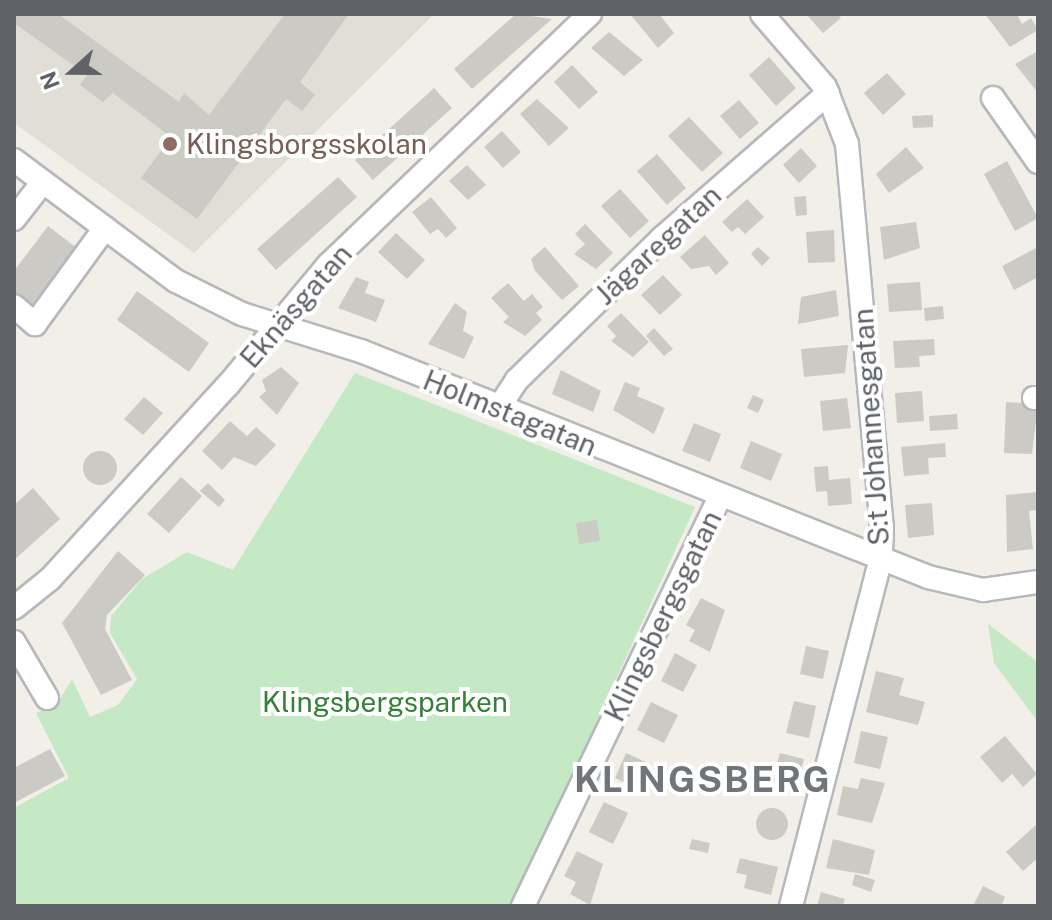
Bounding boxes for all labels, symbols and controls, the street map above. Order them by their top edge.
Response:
north arrow [32,32,112,112]
text: N [34,68,65,93]
place label: Klingsborgsskolan [186,127,427,161]
marker: Klingsborgsskolan [161,135,179,153]
street label: Jägaregatan [588,178,728,312]
street label: Eknäsgatan [233,237,359,375]
street label: S:t Johannesgatan [846,307,896,547]
street label: Holmstagatan [418,363,602,463]
street label: Klingsbergsgatan [597,505,729,727]
park label: Klingsbergsparken [262,685,508,719]
district label: KLINGSBERG [574,758,832,802]

